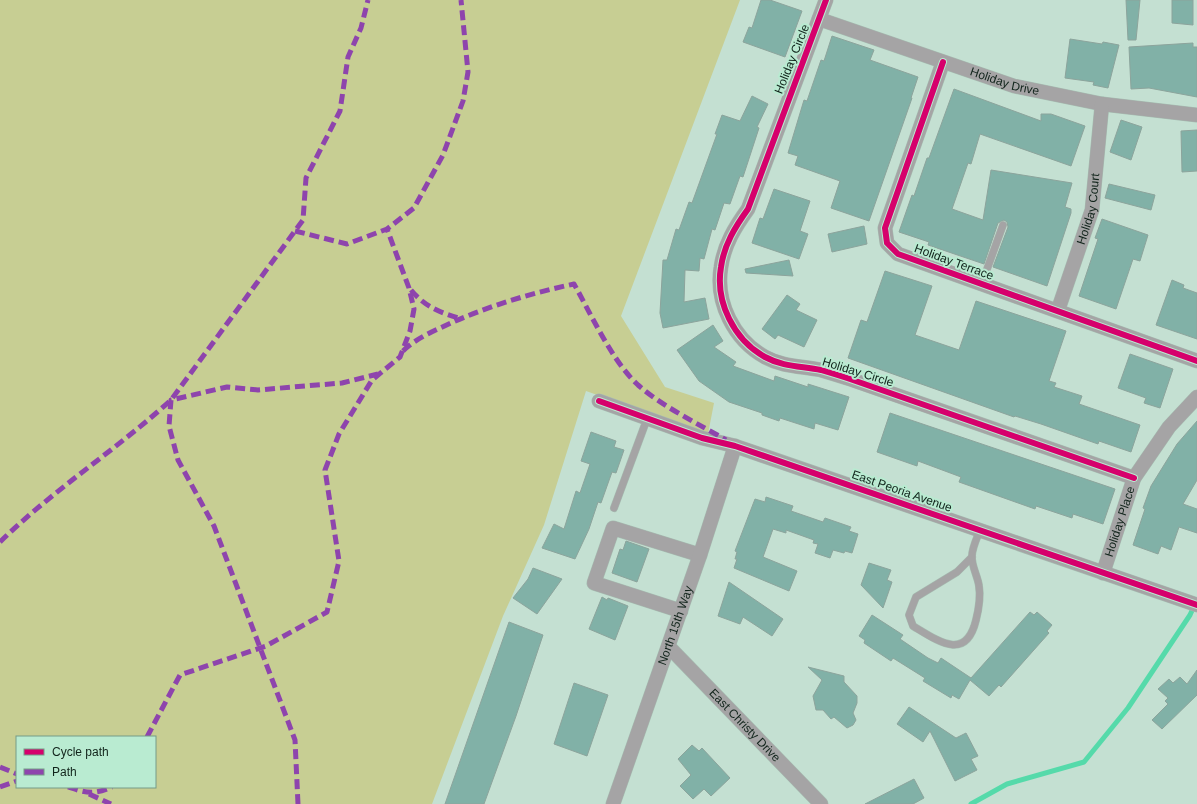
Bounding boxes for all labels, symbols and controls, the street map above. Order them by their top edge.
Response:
street label: Holiday Circle [772,22,812,96]
street label: Holiday Drive [968,64,1041,98]
street label: Holiday Court [1074,172,1102,246]
street label: Holiday Terrace [913,241,996,283]
street label: Holiday Circle [821,354,896,390]
street label: East Peoria Avenue [850,467,954,515]
street label: Holiday Place [1102,484,1138,559]
street label: North 15th Way [655,584,696,667]
street label: East Christy Drive [706,686,784,765]
legend [16,736,156,788]
text: Cycle path [52,745,109,759]
text: Path [52,765,77,779]

